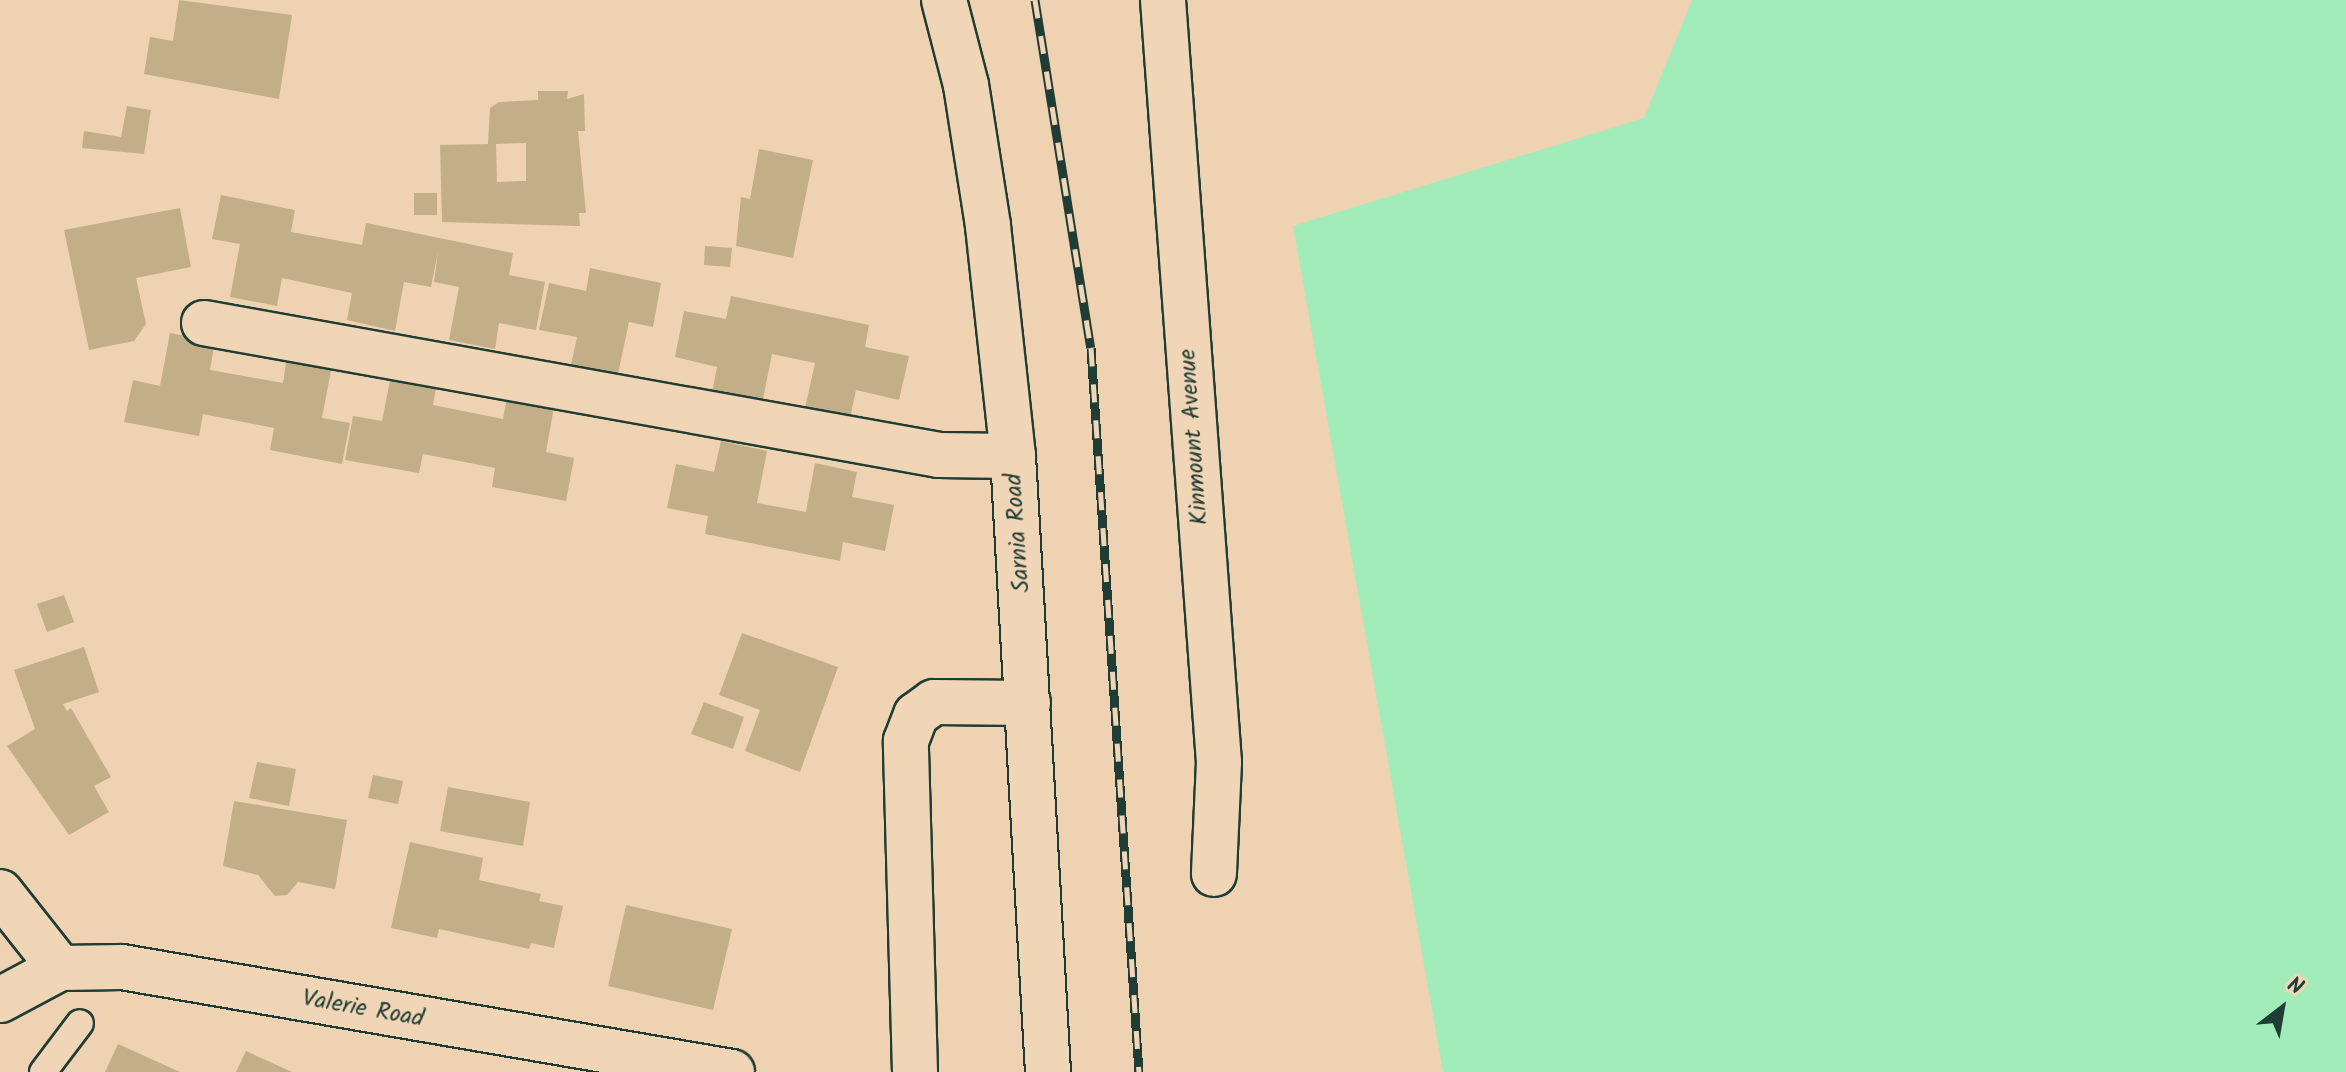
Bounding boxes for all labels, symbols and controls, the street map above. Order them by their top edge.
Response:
street label: Kinmount Avenue [1173,348,1215,526]
street label: Sarnia Road [999,472,1037,594]
north arrow [2242,968,2322,1048]
text: N [2280,968,2310,1006]
street label: Valerie Road [300,984,426,1034]

